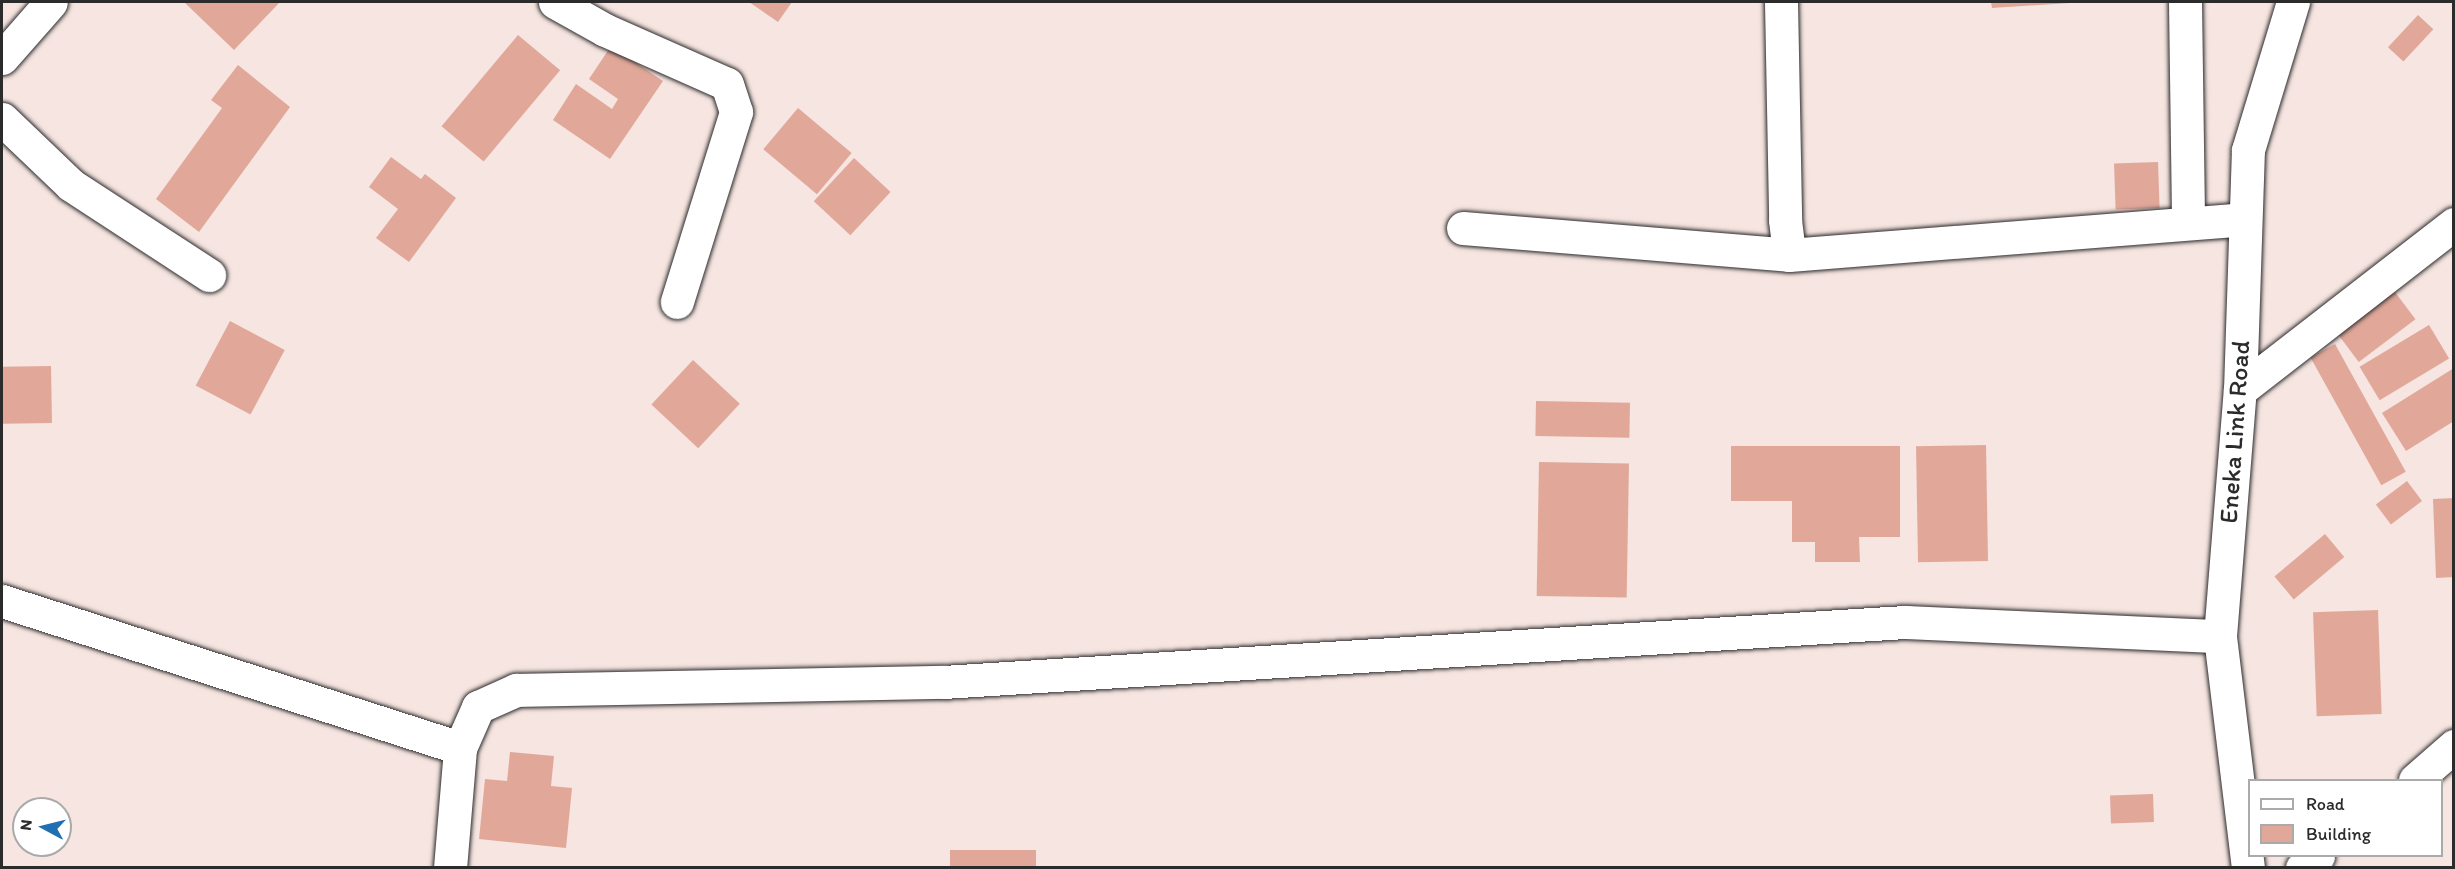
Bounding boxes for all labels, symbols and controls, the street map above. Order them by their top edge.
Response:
street label: Eneka Link Road [2213,340,2257,524]
legend [2248,779,2443,857]
text: Road [2306,793,2345,815]
north arrow [12,797,72,857]
text: N [16,818,36,832]
text: Building [2306,823,2371,845]

